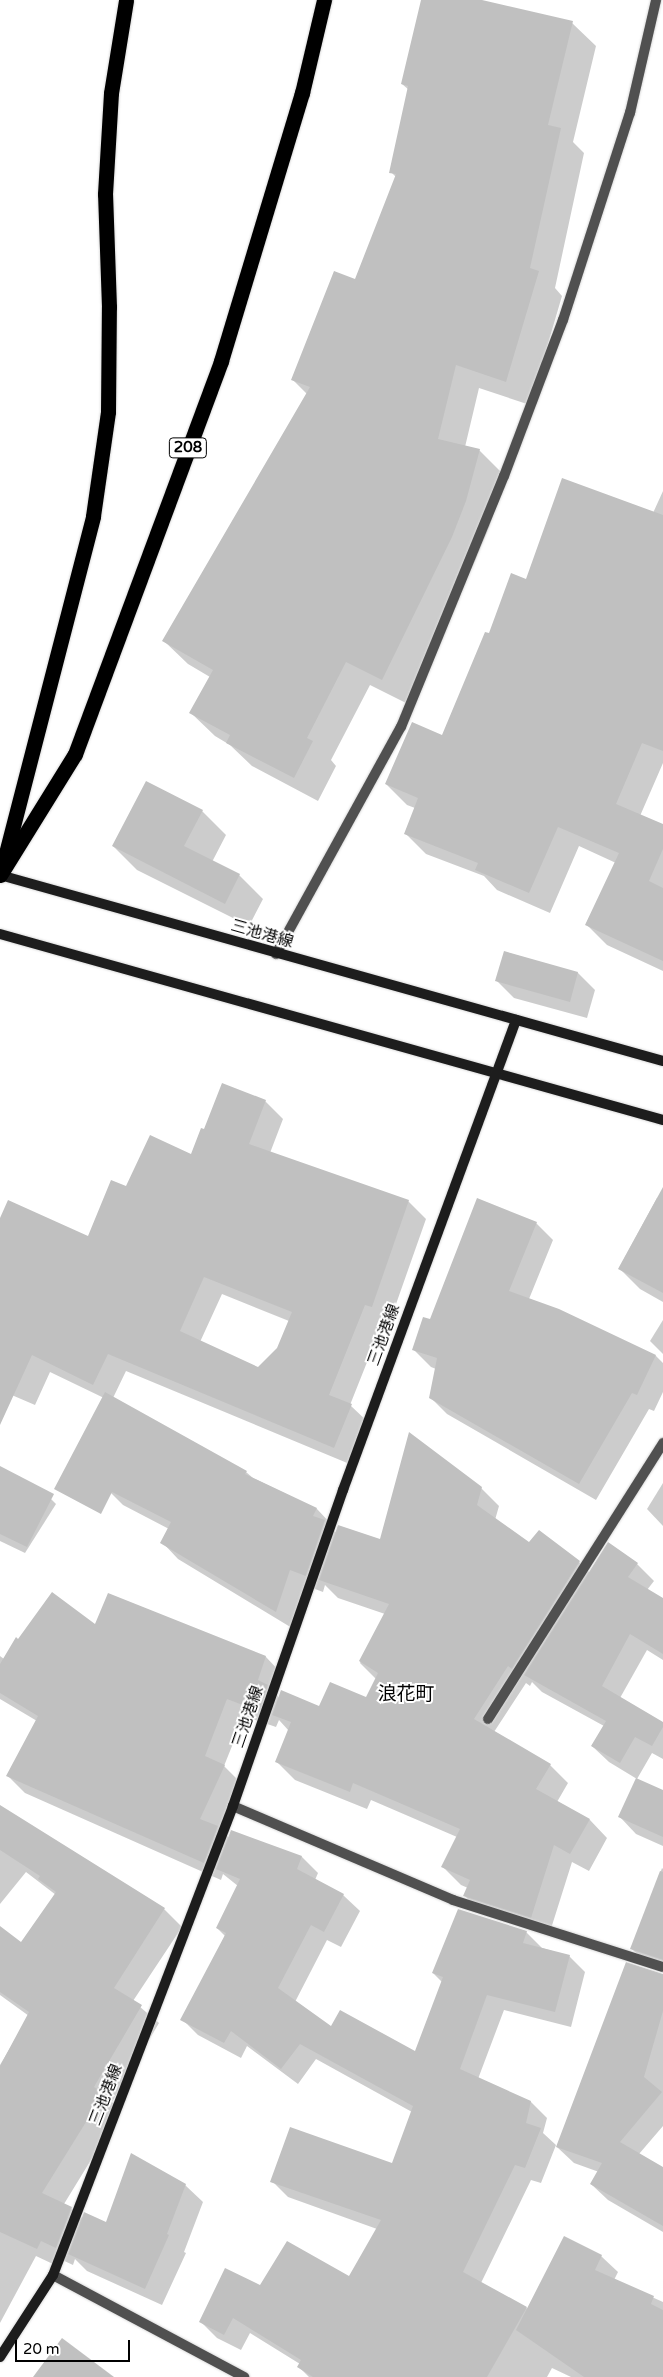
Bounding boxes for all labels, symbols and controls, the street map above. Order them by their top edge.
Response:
road number: 208 [168,436,208,460]
street label: 三池港線 [229,916,295,952]
street label: 三池港線 [364,1302,404,1368]
street label: 三池港線 [229,1684,267,1750]
district label: 浪花町 [378,1684,434,1706]
street label: 三池港線 [86,2062,126,2128]
scale bar [18,2330,132,2362]
text: 20 m [23,2340,60,2358]

